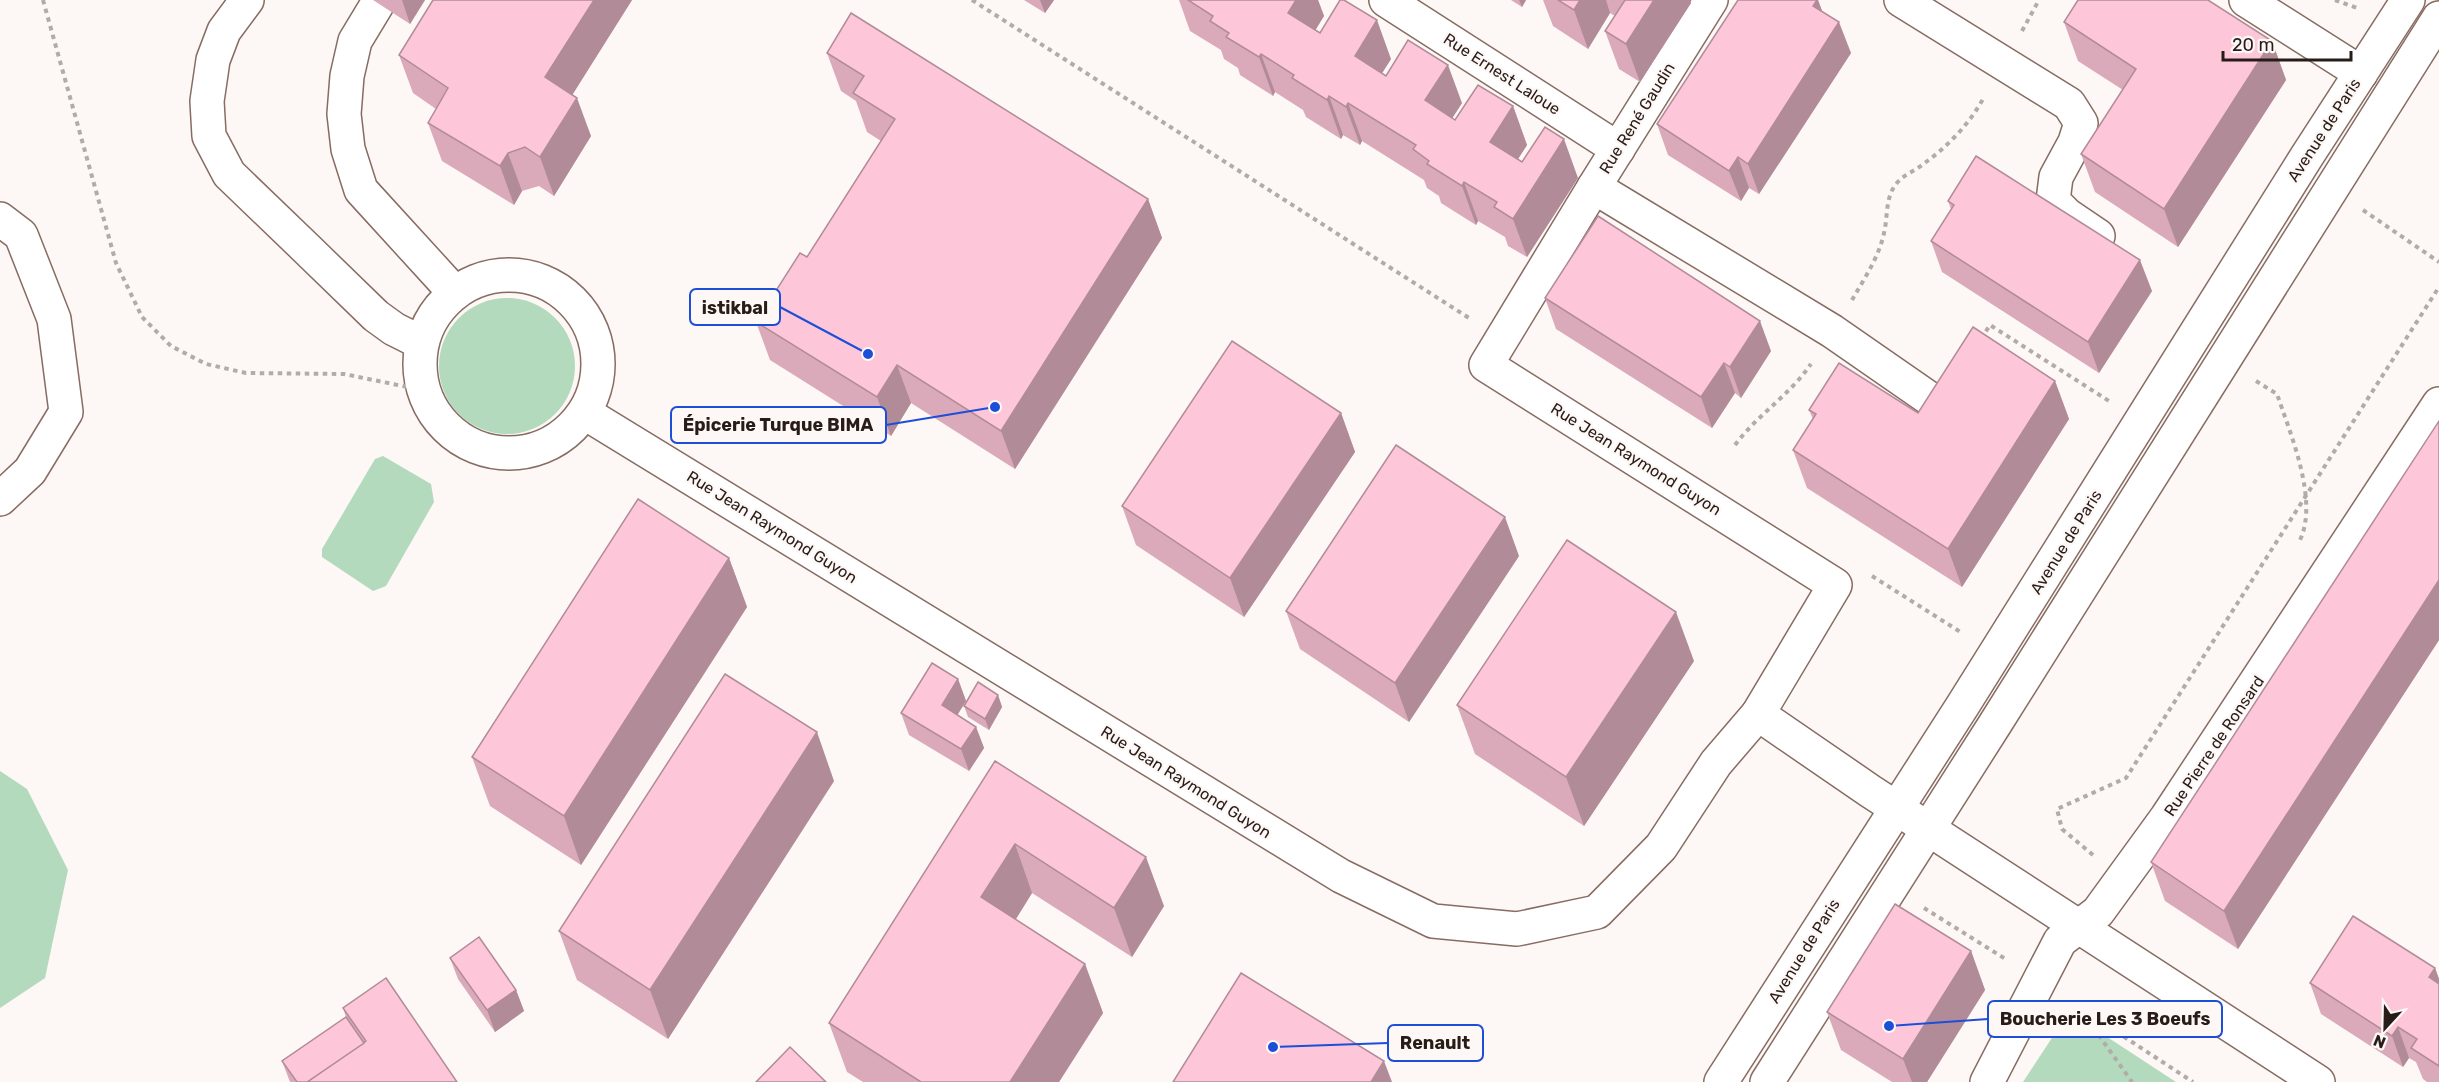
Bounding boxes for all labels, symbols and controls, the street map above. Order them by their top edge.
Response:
scale bar [2223,24,2350,62]
street label: Rue Ernest Laloue [1440,29,1564,119]
text: 20 m [2232,34,2274,56]
street label: Rue René Gaudin [1595,59,1679,177]
street label: Avenue de Paris [2284,75,2364,185]
callout: istikbal [690,289,780,325]
text: istikbal [702,297,768,319]
street label: Rue Jean Raymond Guyon [1547,399,1725,519]
callout: Épicerie Turque BIMA [671,407,886,443]
text: Épicerie Turque BIMA [683,414,873,436]
street label: Rue Jean Raymond Guyon [683,467,861,587]
street label: Avenue de Paris [2026,486,2106,598]
street label: Rue Pierre de Ronsard [2160,672,2268,820]
street label: Rue Jean Raymond Guyon [1097,722,1275,842]
street label: Avenue de Paris [1764,895,1844,1007]
north arrow [2355,998,2415,1058]
callout: Boucherie Les 3 Boeufs [1988,1001,2222,1037]
text: Boucherie Les 3 Boeufs [2000,1008,2210,1030]
callout: Renault [1388,1025,1483,1061]
text: N [2371,1030,2388,1052]
text: Renault [1400,1032,1470,1054]

